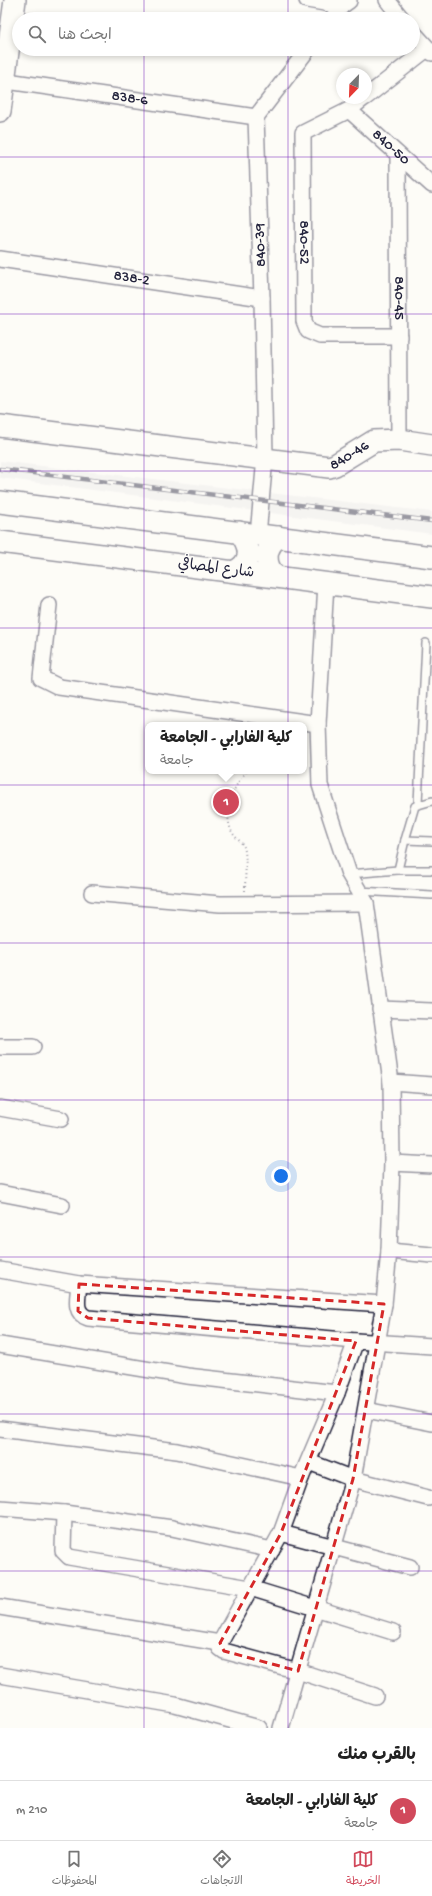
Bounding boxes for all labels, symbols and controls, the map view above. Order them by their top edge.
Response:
search box [12,12,420,56]
icon: search [26,23,48,45]
text: ابحث هنا [58,27,112,45]
north arrow [336,68,372,104]
street label: 838-6 [110,87,149,110]
street label: 840-50 [368,126,414,170]
street label: 840-52 [294,220,313,264]
street label: 840-39 [251,222,271,267]
street label: 838-2 [112,267,151,290]
street label: 840-45 [389,276,408,320]
street label: 840-46 [328,437,373,475]
street label: شارع المصافي [177,552,256,583]
popup [145,722,307,774]
text: كلية الفارابي - الجامعة [160,730,292,748]
text: جامعة [160,754,194,769]
pin: 1 [213,787,239,817]
your location [271,1166,291,1186]
text: بالقرب منك [337,1746,416,1766]
text: كلية الفارابي - الجامعة [246,1793,378,1811]
text: 210 m [16,1803,47,1818]
text: 1 [400,1803,406,1818]
text: جامعة [344,1817,378,1832]
tab: المحفوظات [52,1848,97,1890]
tab: الاتجاهات [200,1848,243,1890]
tab: الخريطة [346,1848,380,1890]

